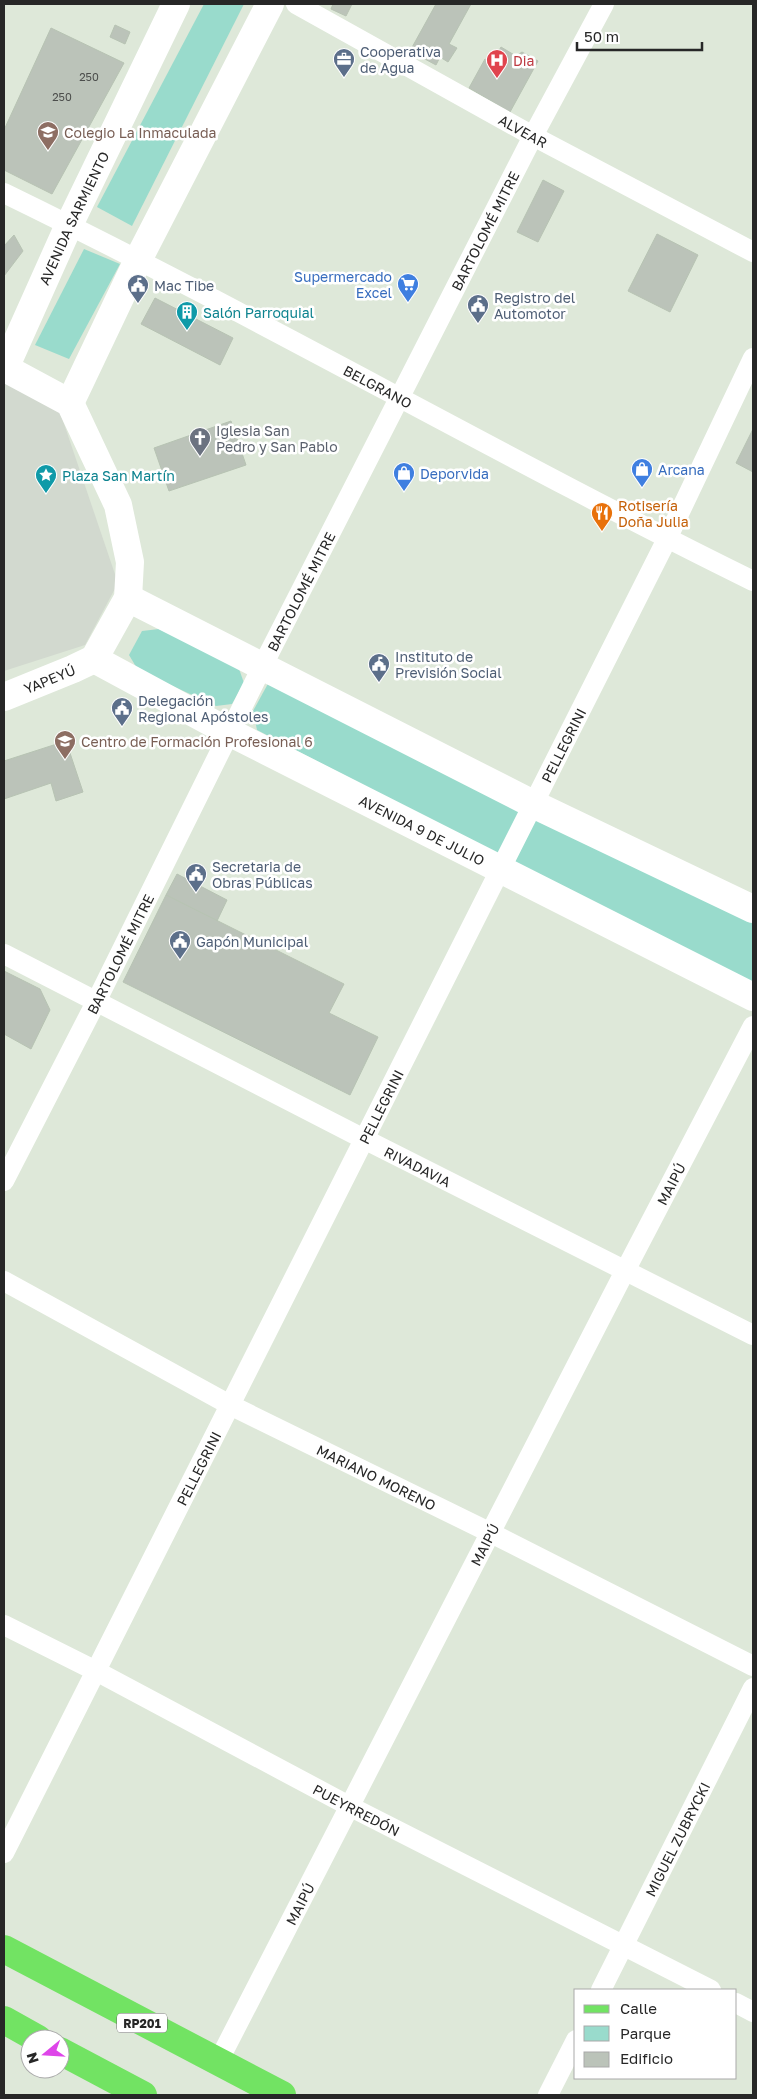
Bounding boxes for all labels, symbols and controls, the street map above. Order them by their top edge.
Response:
scale bar [577,20,702,52]
text: 50 m [584,27,619,45]
place label: Cooperativa de Agua [360,43,441,76]
office icon: Cooperativa de Agua [332,47,356,78]
hospital icon: Dia [485,48,509,79]
place label: Dia [513,52,534,69]
house number: 250 [79,70,99,83]
house number: 250 [52,90,72,103]
street label: ALVEAR [496,110,550,151]
school or university icon: Colegio La Inmaculada [36,120,60,151]
place label: Colegio La Inmaculada [64,124,217,141]
street label: AVENIDA SARMIENTO [35,148,112,287]
street label: BARTOLOMÉ MITRE [447,168,522,293]
place label: Supermercado Excel [294,268,392,301]
supermarket icon: Supermercado Excel [396,272,420,303]
public building icon: Mac Tibe [126,273,150,304]
place label: Mac Tibe [154,277,214,294]
place label: Registro del Automotor [494,289,575,322]
public building icon: Registro del Automotor [466,293,490,324]
building icon: Salón Parroquial [175,300,199,331]
place label: Salón Parroquial [203,304,314,321]
street label: BELGRANO [341,361,415,411]
place label: Iglesia San Pedro y San Pablo [216,422,338,455]
church icon: Iglesia San Pedro y San Pablo [188,426,212,457]
shop icon: Arcana [630,457,654,488]
shop icon: Deporvida [392,461,416,492]
place label: Arcana [658,461,705,478]
place icon: Plaza San Martín [34,463,58,494]
place label: Deporvida [420,465,489,482]
place label: Plaza San Martín [62,467,175,484]
place label: Rotisería Doña Julia [618,497,689,530]
restaurant icon: Rotisería Doña Julia [590,501,614,532]
street label: BARTOLOMÉ MITRE [263,529,338,654]
place label: Instituto de Previsión Social [395,648,502,681]
public building icon: Instituto de Previsión Social [367,652,391,683]
street label: YAPEYÚ [21,661,78,697]
place label: Delegación Regional Apóstoles [138,692,268,725]
public building icon: Delegación Regional Apóstoles [110,696,134,727]
street label: PELLEGRINI [537,705,589,785]
school or university icon: Centro de Formación Profesional 6 [53,729,77,760]
place label: Centro de Formación Profesional 6 [81,733,313,750]
street label: AVENIDA 9 DE JULIO [357,791,488,868]
place label: Secretaria de Obras Públicas [212,858,313,891]
public building icon: Secretaria de Obras Públicas [184,862,208,893]
street label: BARTOLOMÉ MITRE [83,891,157,1017]
public building icon: Gapón Municipal [168,929,192,960]
place label: Gapón Municipal [196,933,308,950]
street label: PELLEGRINI [355,1067,406,1147]
street label: RIVADAVIA [382,1142,454,1190]
street label: MAIPÚ [653,1160,689,1208]
street label: PELLEGRINI [172,1428,224,1508]
street label: MARIANO MORENO [314,1440,439,1513]
street label: MAIPÚ [466,1520,502,1568]
street label: MIGUEL ZUBRYCKI [641,1779,713,1899]
street label: PUEYRREDÓN [310,1780,403,1839]
street label: MAIPÚ [282,1880,317,1928]
legend [574,1989,737,2079]
text: Calle [620,1999,657,2017]
road number: RP201 [117,2014,167,2032]
text: Parque [620,2024,671,2042]
north arrow [20,2029,70,2079]
text: Edificio [620,2049,673,2067]
text: N [22,2050,42,2066]

